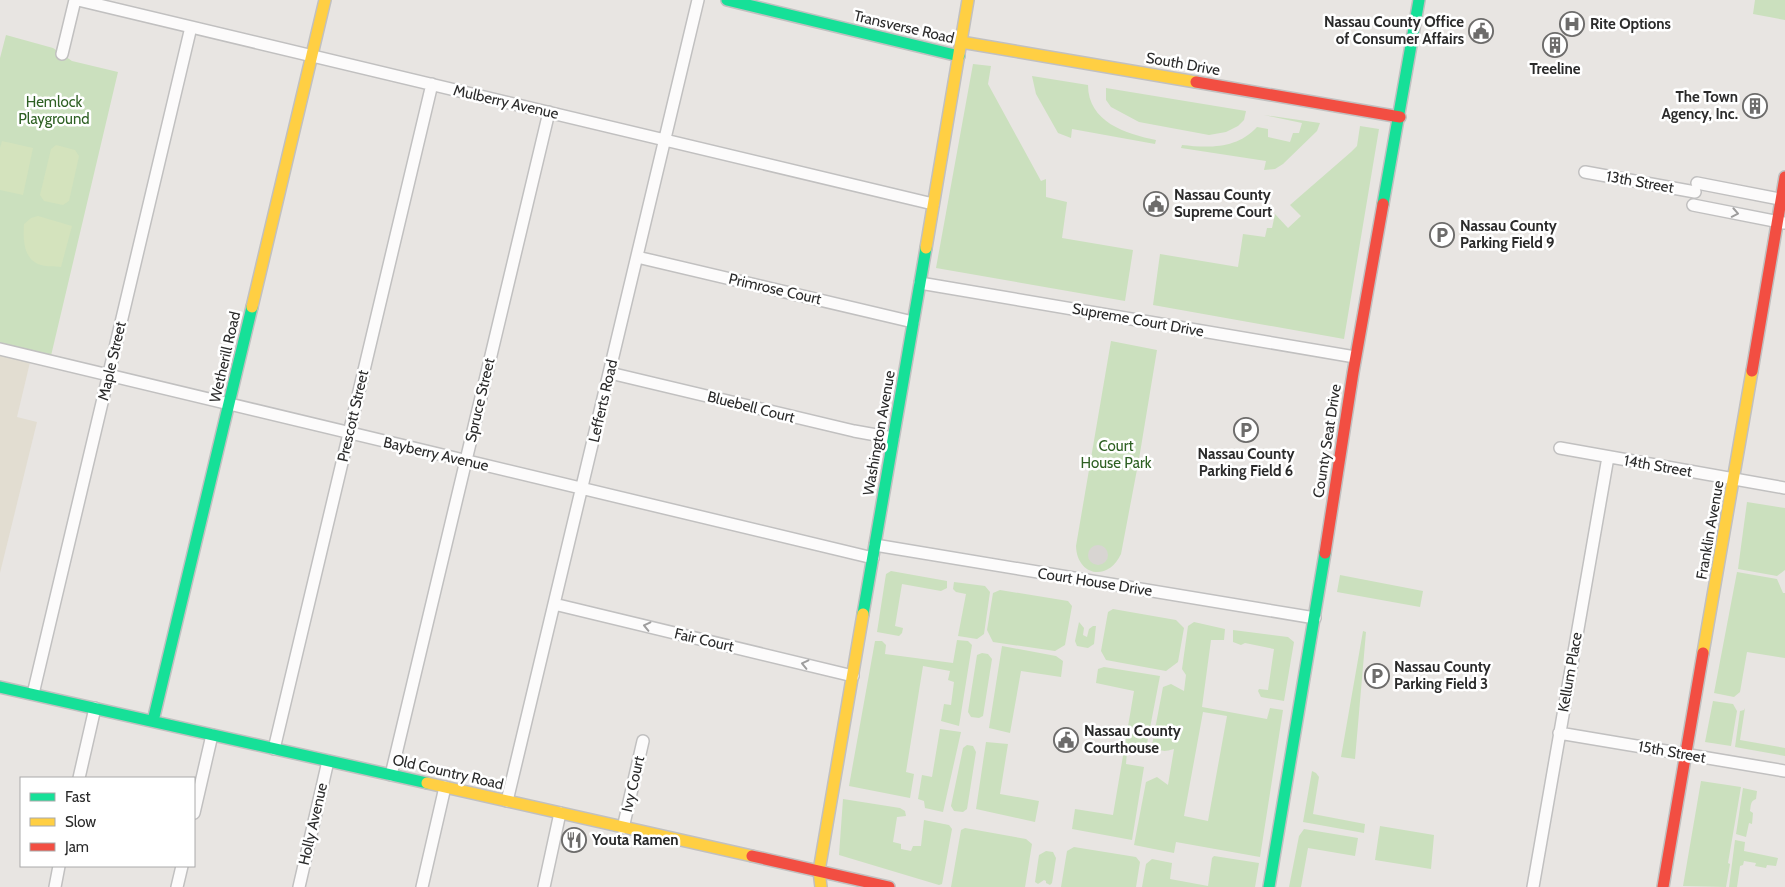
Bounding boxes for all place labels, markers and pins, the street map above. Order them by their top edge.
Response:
hospital icon: Rite Options [1559,11,1585,37]
place label: Nassau County Office of Consumer Affairs [1324,13,1464,48]
place label: Rite Options [1590,15,1671,33]
public building icon: Nassau County Office of Consumer Affairs [1468,18,1494,44]
building icon: Treeline [1542,32,1568,58]
place label: Treeline [1530,60,1581,78]
place label: The Town Agency, Inc. [1661,88,1738,123]
building icon: The Town Agency, Inc. [1742,93,1768,119]
place label: Nassau County Supreme Court [1174,186,1272,221]
public building icon: Nassau County Supreme Court [1143,191,1169,217]
place label: Nassau County Parking Field 9 [1460,217,1558,252]
parking icon: Nassau County Parking Field 9 [1429,222,1455,248]
parking icon: Nassau County Parking Field 6 [1233,417,1259,443]
place label: Nassau County Parking Field 6 [1198,445,1295,480]
place label: Nassau County Parking Field 3 [1394,658,1492,693]
parking icon: Nassau County Parking Field 3 [1364,663,1390,689]
place label: Nassau County Courthouse [1084,722,1182,757]
public building icon: Nassau County Courthouse [1053,727,1079,753]
restaurant icon: Youta Ramen [561,827,587,853]
place label: Youta Ramen [591,831,679,849]

